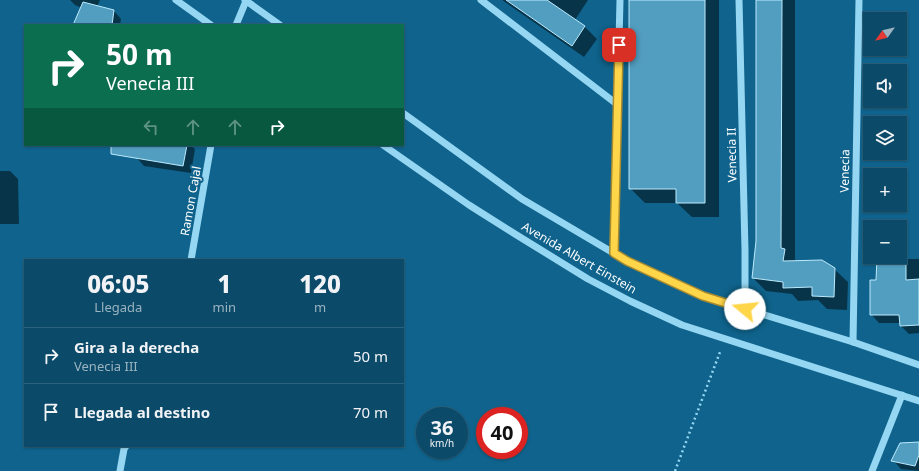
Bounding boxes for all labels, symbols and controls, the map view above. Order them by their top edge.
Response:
north arrow [863,12,907,56]
map controls [863,12,907,264]
pin [602,28,636,62]
icon: arrive [608,34,630,56]
text: 50 m [106,35,173,73]
icon: right [40,40,92,92]
button: sound [863,64,907,108]
text: Venecia III [106,71,194,95]
icon: left [140,116,162,138]
icon: ahead [182,116,204,138]
icon: ahead [224,116,246,138]
icon: right [266,116,288,138]
button: layers [863,116,907,160]
street label: Venecia II [723,127,740,183]
street label: Venecia [836,149,853,193]
street label: Ramon Cajal [176,165,205,237]
button: + [863,168,907,212]
street label: Avenida Albert Einstein [519,218,640,297]
button: − [863,220,907,264]
text: 06:05 [87,267,149,300]
text: 1 [217,267,231,300]
text: 120 [299,267,341,300]
position arrow [724,288,766,330]
text: Llegada [94,298,142,316]
text: min [213,298,236,316]
text: m [314,298,326,316]
text: Gira a la derecha [74,337,199,357]
icon: right [40,345,62,367]
text: 50 m [353,346,388,366]
text: Venecia III [74,357,138,375]
icon: arrive [40,401,62,423]
text: Llegada al destino [74,402,210,422]
text: 70 m [353,402,388,422]
speed limit sign: 40 [476,407,528,459]
text: 36 [431,414,453,441]
text: km/h [430,436,454,450]

